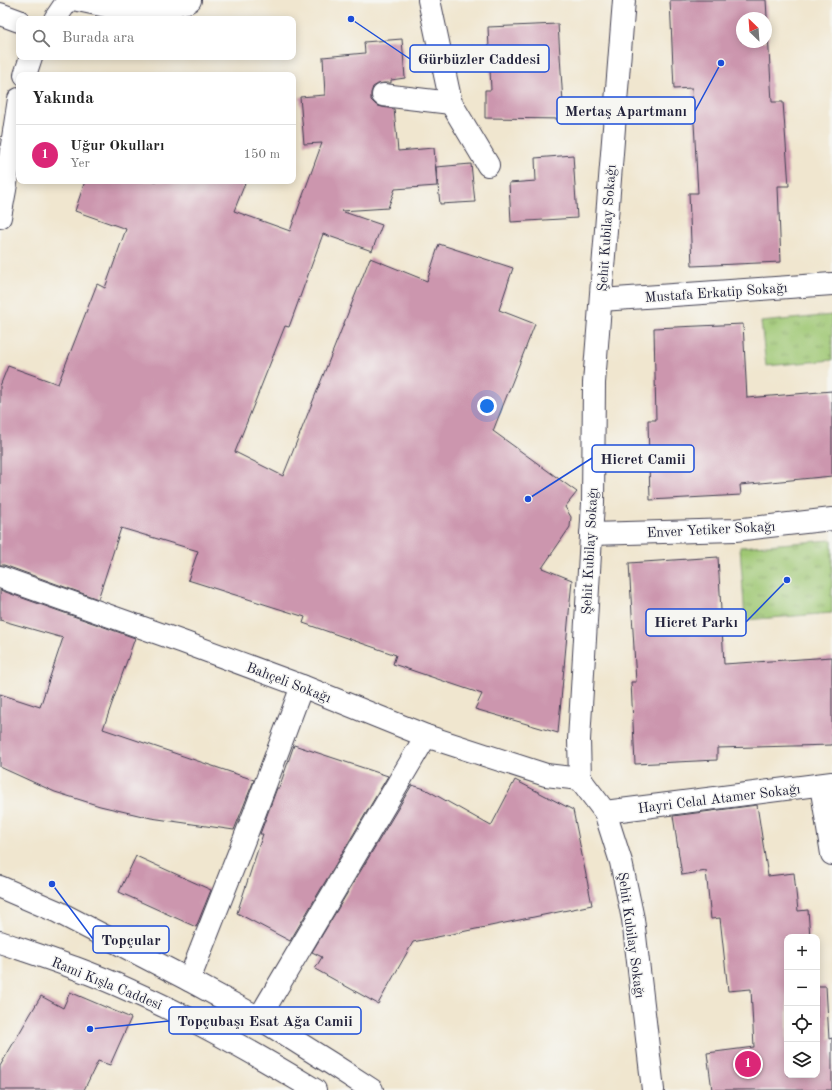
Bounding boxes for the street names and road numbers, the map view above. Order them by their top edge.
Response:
street label: Şehit Kubilay Sokağı [596,164,618,292]
street label: Mustafa Erkatip Sokağı [644,281,788,305]
street label: Şehit Kubilay Sokağı [580,487,600,615]
street label: Enver Yetiker Sokağı [646,520,776,540]
street label: Bahçeli Sokağı [244,660,333,706]
street label: Hayri Celal Atamer Sokağı [637,782,801,816]
street label: Şehit Kubilay Sokağı [615,871,647,999]
street label: Rami Kışla Caddesi [49,955,164,1013]

